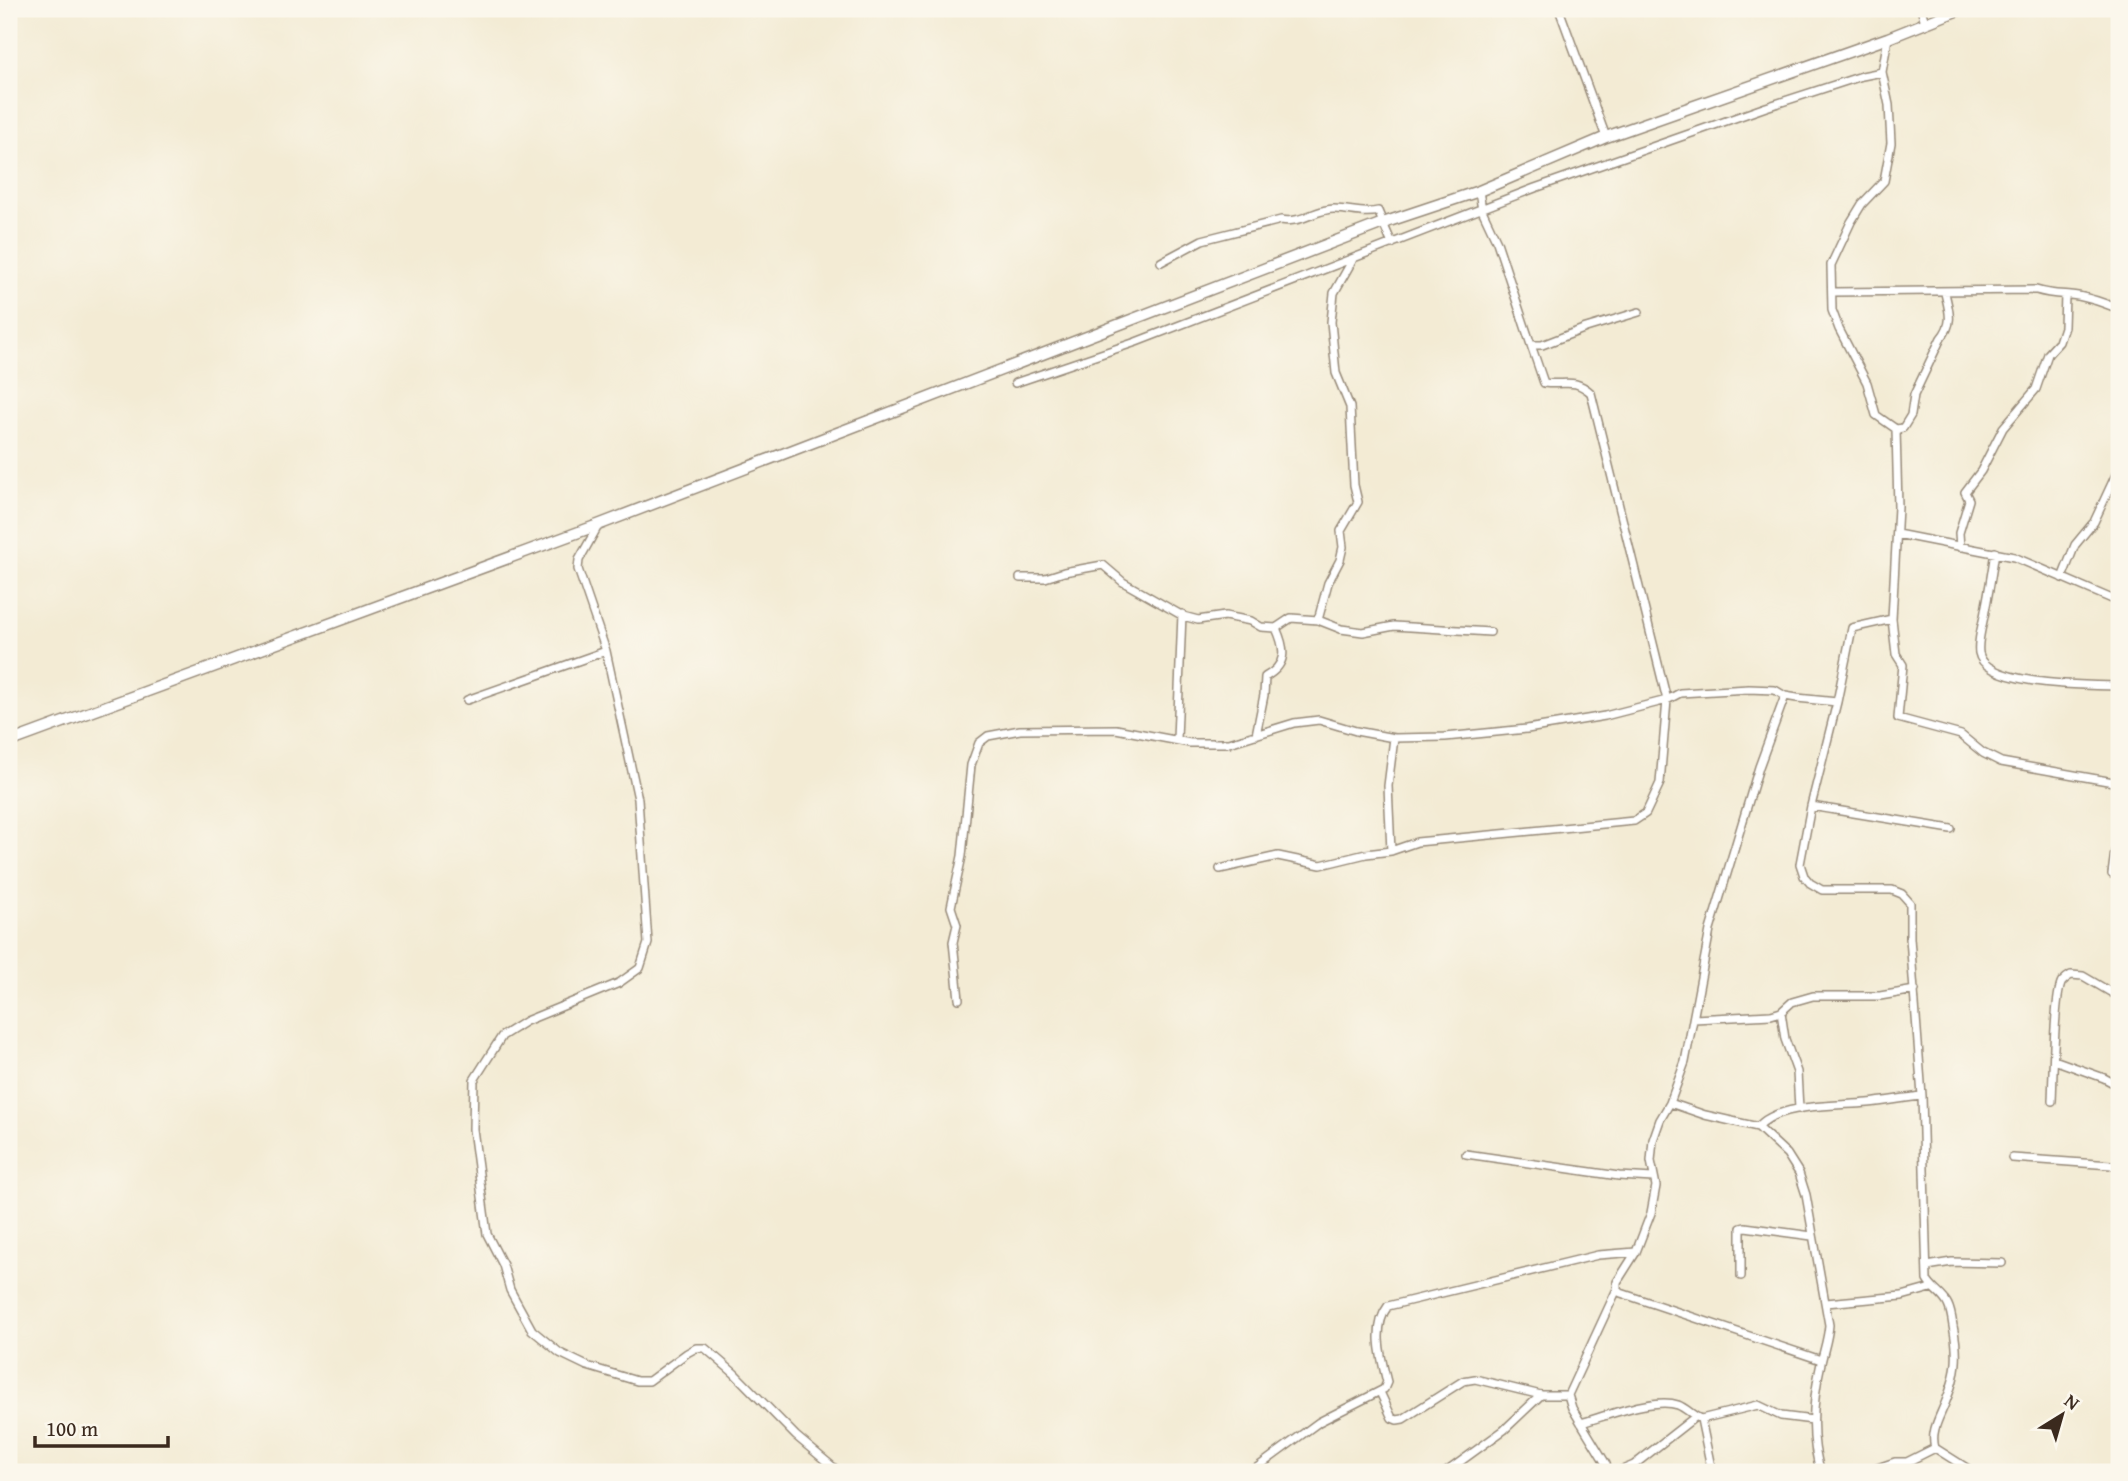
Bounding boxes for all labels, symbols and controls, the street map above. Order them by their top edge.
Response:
north arrow [2026,1380,2096,1450]
text: N [2059,1386,2086,1417]
scale bar [35,1404,168,1448]
text: 100 m [46,1413,98,1444]

